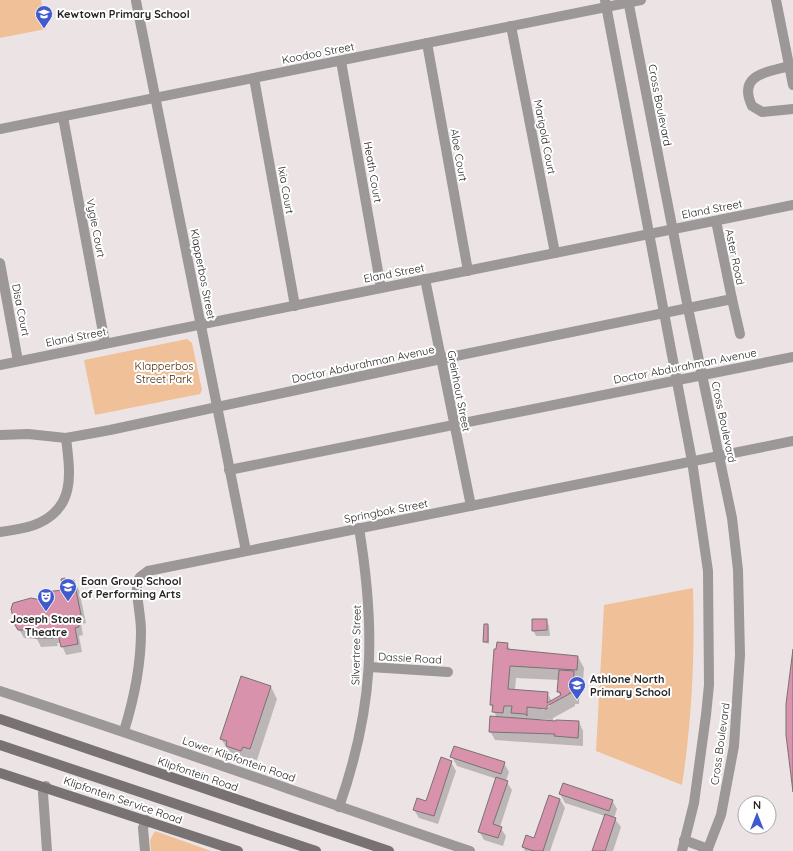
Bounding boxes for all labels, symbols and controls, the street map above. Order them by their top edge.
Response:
school or university icon: Kewtown Primary School [34,4,54,29]
place label: Kewtown Primary School [57,7,190,21]
street label: Koodoo Street [281,39,356,67]
street label: Cross Boulevard [645,63,675,147]
street label: Marigold Court [531,98,559,176]
street label: Aloe Court [447,127,471,183]
street label: Heath Court [361,140,385,204]
street label: Ixia Court [275,165,297,215]
street label: Eland Street [680,196,744,222]
street label: Vygie Court [83,197,109,259]
street label: Klapperbos Street [187,228,219,321]
street label: Aster Road [722,228,748,286]
street label: Eland Street [362,260,426,286]
street label: Disa Court [9,283,33,338]
street label: Eland Street [44,324,108,350]
street label: Doctor Abdurahman Avenue [290,342,436,386]
street label: Doctor Abdurahman Avenue [612,345,758,387]
street label: Greinhout Street [444,349,474,433]
park label: Klapperbos Street Park [135,359,193,386]
street label: Cross Boulevard [709,380,739,464]
street label: Springbok Street [343,496,429,526]
place label: Eoan Group School of Performing Arts [81,574,182,601]
school or university icon: Eoan Group School of Performing Arts [58,577,78,602]
theatre icon: Joseph Stone Theatre [36,587,56,612]
street label: Silvertree Street [348,605,364,685]
place label: Joseph Stone Theatre [10,612,83,639]
street label: Dassie Road [378,649,442,667]
place label: Athlone North Primary School [590,672,671,699]
school or university icon: Athlone North Primary School [567,675,587,700]
street label: Cross Boulevard [707,702,733,786]
street label: Lower Klipfontein Road [181,733,297,785]
street label: Klipfontein Road [156,754,240,794]
street label: Klipfontein Service Road [62,773,184,827]
north arrow [737,795,777,835]
text: N [753,798,761,812]

